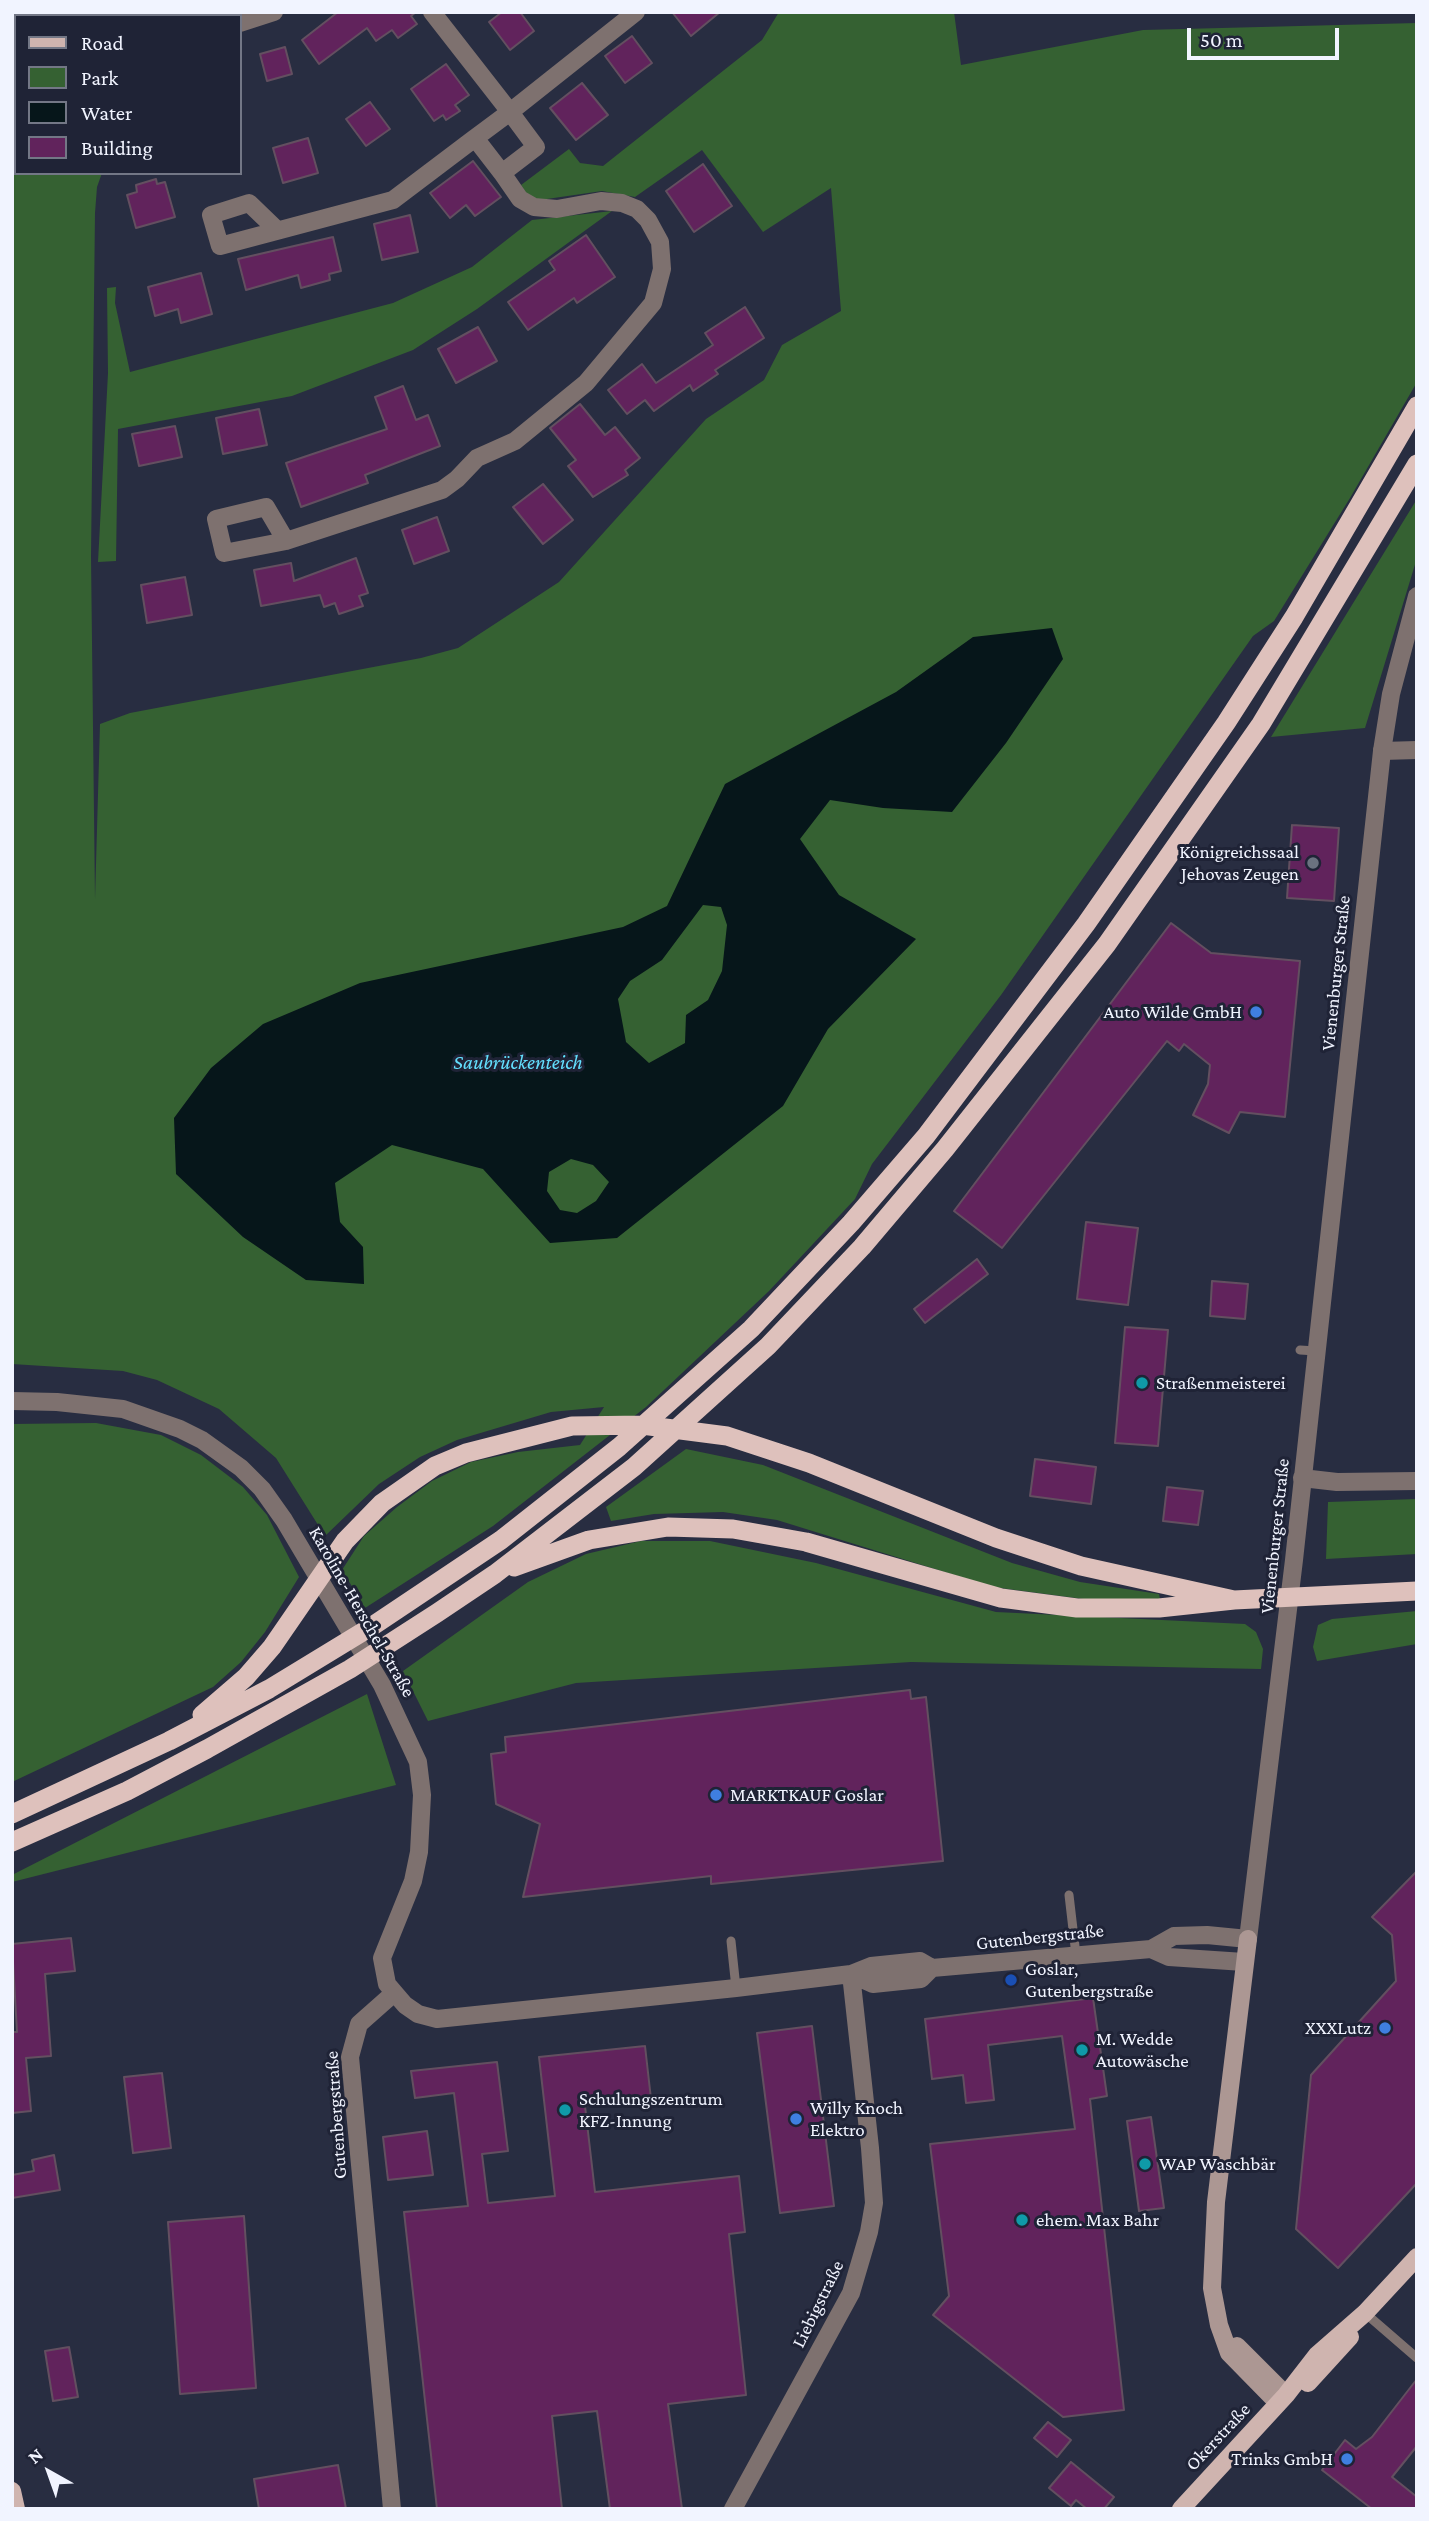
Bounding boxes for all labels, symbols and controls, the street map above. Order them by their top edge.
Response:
legend [14,14,242,175]
scale bar [1191,14,1343,58]
text: 50 m [1200,28,1243,52]
text: Road [81,31,124,55]
text: Park [81,66,118,90]
text: Water [81,101,133,125]
text: Building [81,136,153,160]
place label: Königreichssaal Jehovas Zeugen [1179,841,1299,885]
marker: Königreichssaal Jehovas Zeugen [1305,855,1321,871]
street label: Vienenburger Straße [1317,894,1355,1052]
place label: Auto Wilde GmbH [1104,1001,1242,1023]
marker: Auto Wilde GmbH [1248,1004,1264,1020]
water label: Saubrückenteich [453,1050,583,1076]
place label: Straßenmeisterei [1156,1372,1286,1394]
marker: Straßenmeisterei [1134,1375,1150,1391]
street label: Vienenburger Straße [1256,1457,1294,1615]
street label: Karoline-Herschel-Straße [304,1523,420,1701]
place label: MARKTKAUF Goslar [730,1784,884,1806]
marker: MARKTKAUF Goslar [708,1787,724,1803]
street label: Gutenbergstraße [975,1919,1105,1955]
place label: Goslar, Gutenbergstraße [1025,1958,1153,2002]
marker: Goslar, Gutenbergstraße [1003,1972,1019,1988]
place label: XXXLutz [1305,2017,1371,2039]
marker: XXXLutz [1377,2020,1393,2036]
place label: M. Wedde Autowäsche [1096,2028,1189,2072]
marker: M. Wedde Autowäsche [1074,2042,1090,2058]
street label: Gutenbergstraße [320,2050,352,2180]
place label: Schulungszentrum KFZ-Innung [579,2088,723,2132]
place label: Willy Knoch Elektro [810,2097,903,2141]
marker: Schulungszentrum KFZ-Innung [557,2102,573,2118]
marker: Willy Knoch Elektro [788,2111,804,2127]
place label: WAP Waschbär [1159,2153,1276,2175]
marker: WAP Waschbär [1137,2156,1153,2172]
place label: ehem. Max Bahr [1036,2209,1159,2231]
marker: ehem. Max Bahr [1014,2212,1030,2228]
street label: Liebigstraße [787,2257,849,2351]
street label: Okerstraße [1181,2398,1255,2476]
north arrow [14,2437,84,2507]
text: N [23,2443,47,2468]
place label: Trinks GmbH [1231,2448,1333,2470]
marker: Trinks GmbH [1339,2451,1355,2467]

